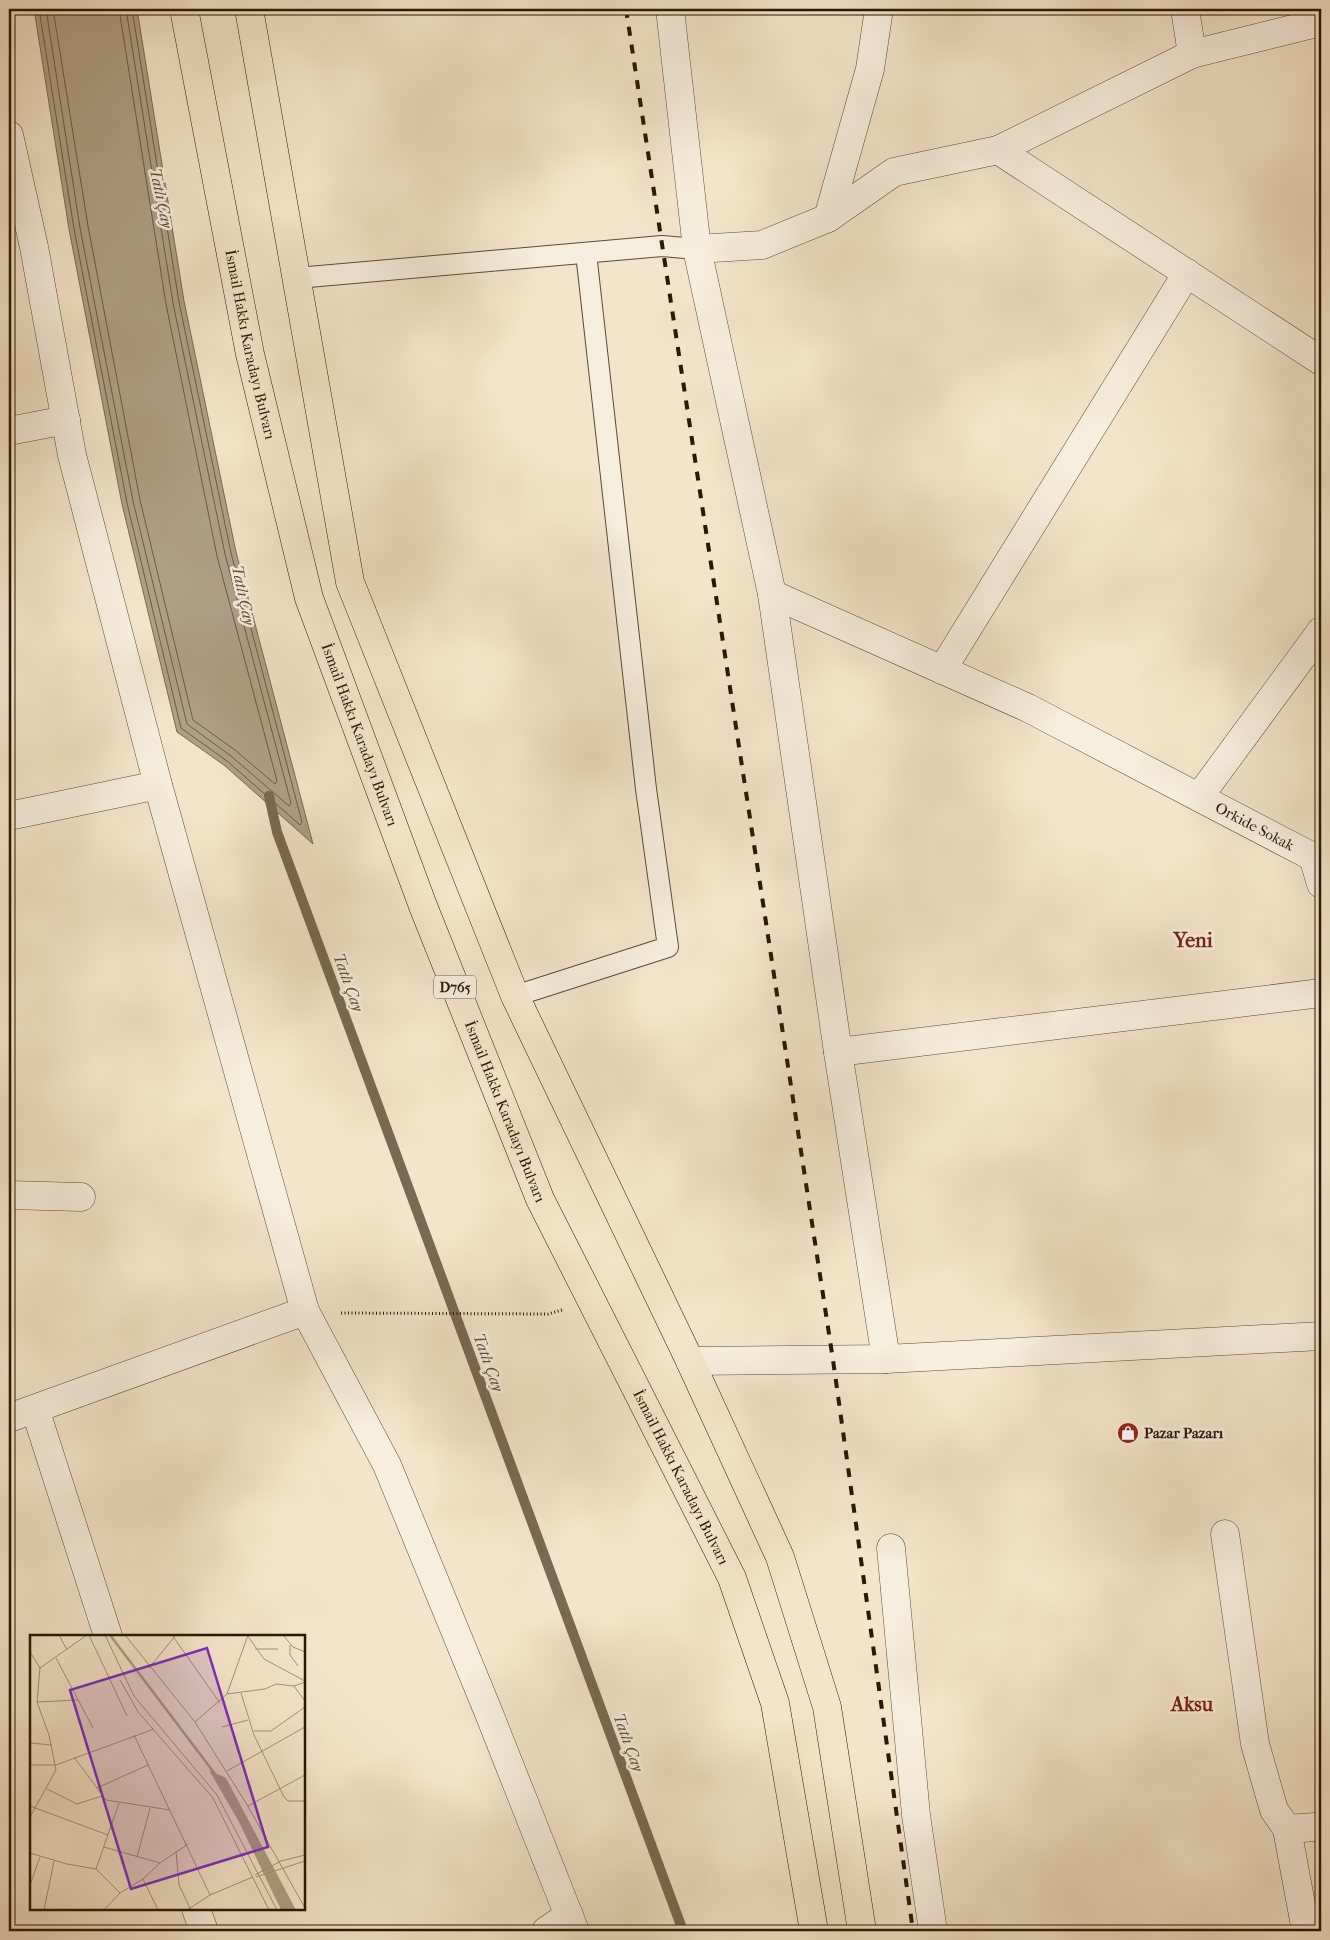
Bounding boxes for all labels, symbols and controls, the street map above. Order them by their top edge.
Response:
water label: Tatlı Çay [146,166,177,230]
street label: İsmail Hakkı Karadayı Bulvarı [221,248,279,442]
water label: Tatlı Çay [228,563,259,627]
street label: İsmail Hakkı Karadayı Bulvarı [317,641,402,829]
street label: Orkide Sokak [1212,798,1297,855]
district label: Yeni [1172,929,1214,952]
water label: Tatlı Çay [329,950,368,1014]
road number: D765 [434,976,476,999]
street label: İsmail Hakkı Karadayı Bulvarı [461,1018,550,1206]
water label: Tatlı Çay [469,1330,508,1394]
street label: İsmail Hakkı Karadayı Bulvarı [629,1387,733,1568]
shop icon: Pazar Pazarı [1116,1421,1140,1445]
place label: Pazar Pazarı [1144,1424,1224,1442]
inset map [30,1635,305,1910]
district label: Aksu [1169,1693,1214,1716]
water label: Tatlı Çay [609,1710,648,1774]

